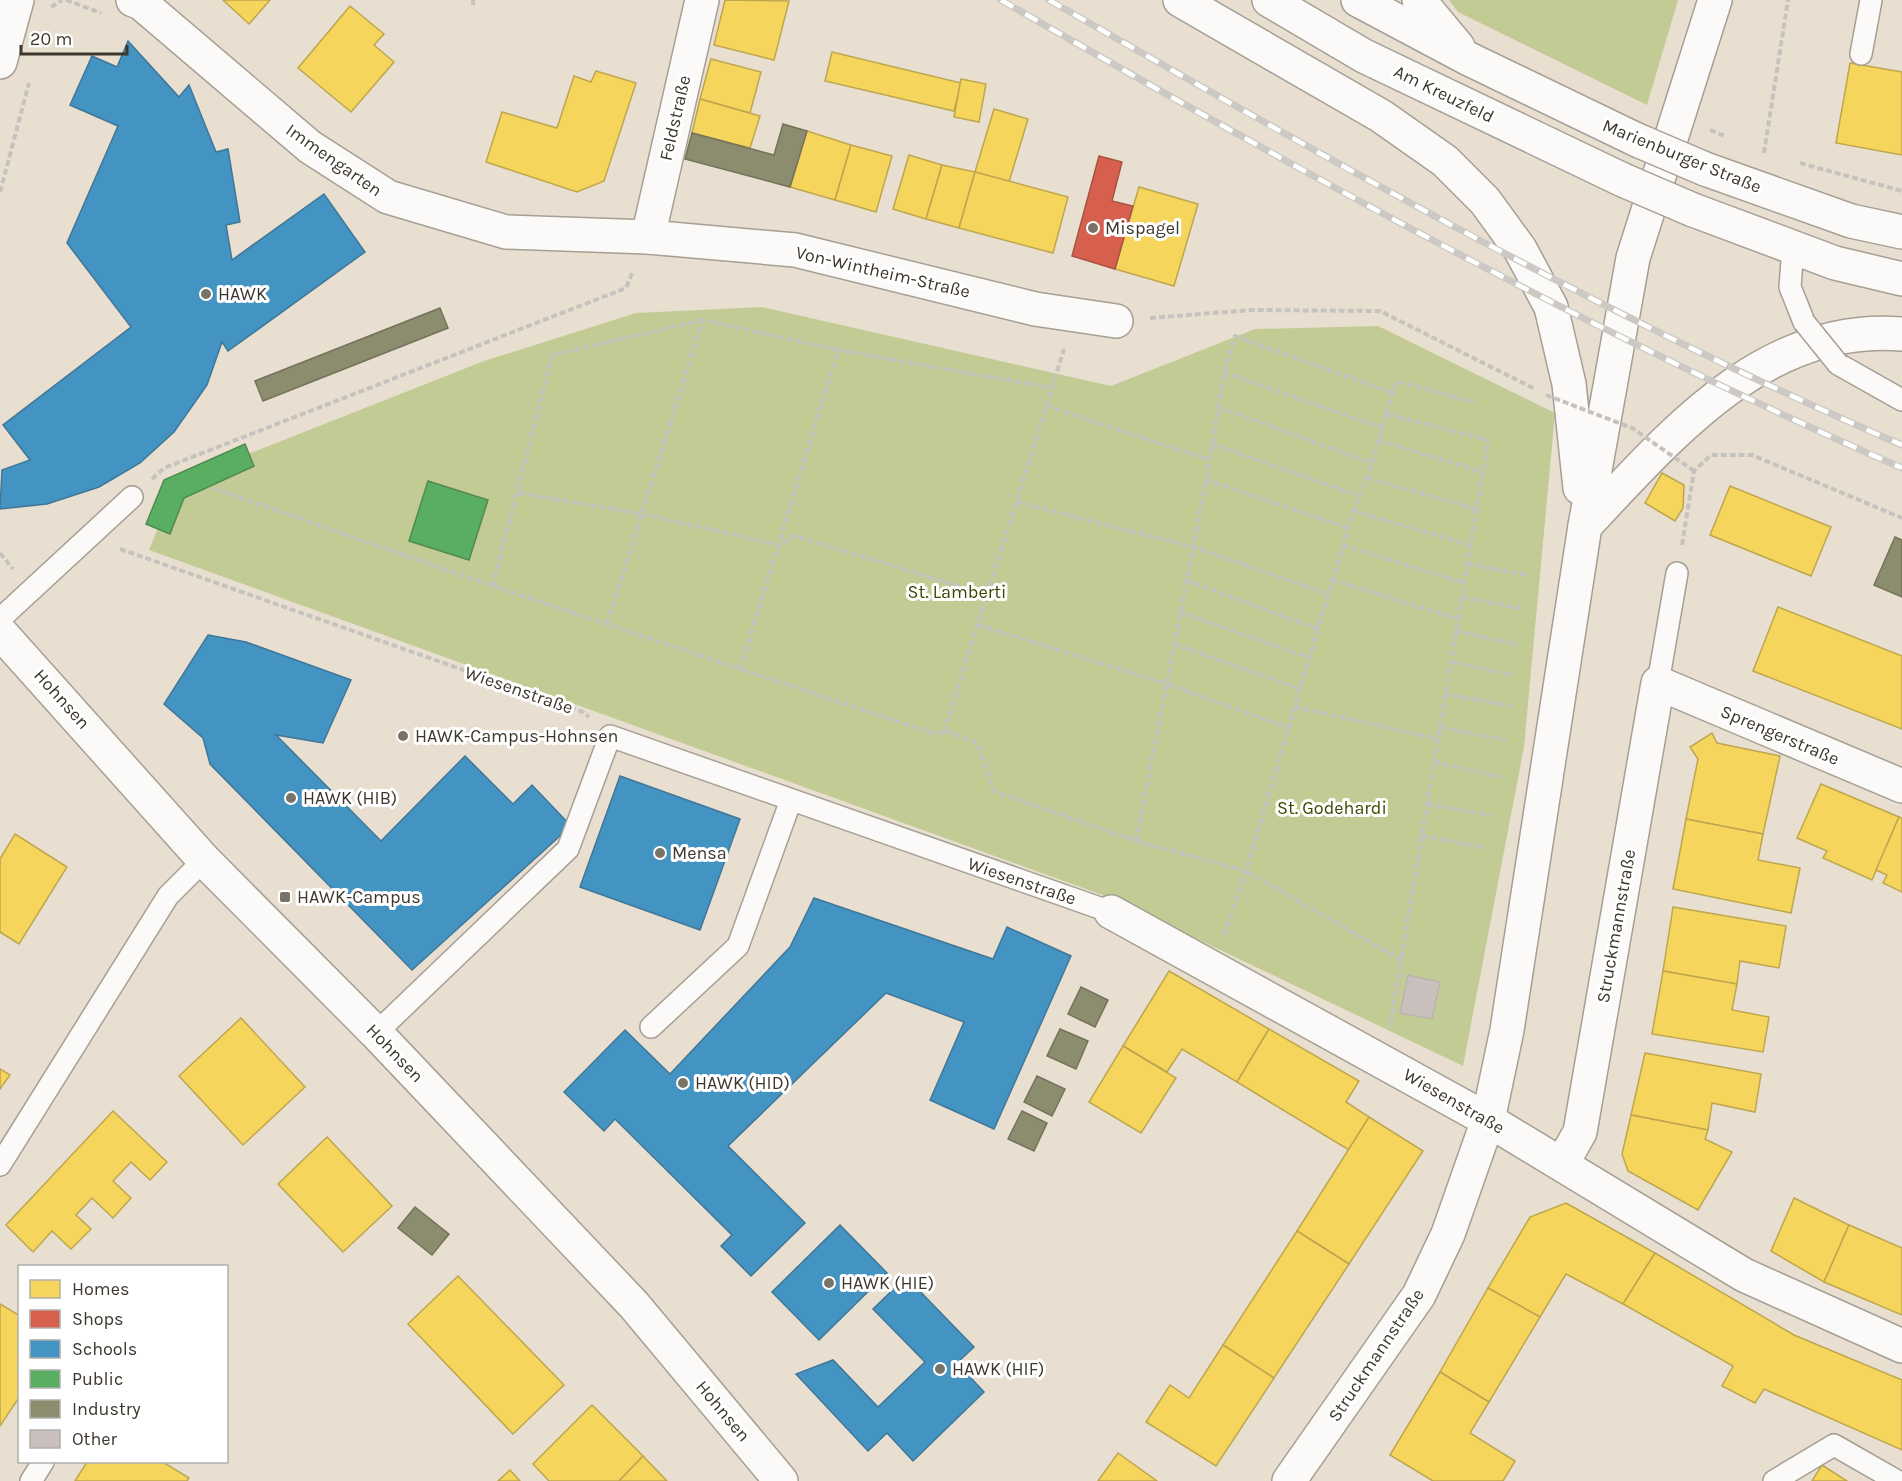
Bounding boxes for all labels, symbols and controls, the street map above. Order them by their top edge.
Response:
scale bar [21,18,128,56]
text: 20 m [30,28,72,50]
street label: Am Kreuzfeld [1390,60,1498,128]
street label: Feldstraße [655,73,695,163]
street label: Marienburger Straße [1599,114,1765,198]
street label: Immengarten [282,119,386,201]
place label: Mispagel [1105,217,1180,239]
marker: Mispagel [1086,221,1100,235]
street label: Von-Wintheim-Straße [794,241,972,303]
place label: HAWK [218,283,267,305]
marker: HAWK [199,287,213,301]
park label: St. Lamberti [908,581,1006,603]
street label: Wiesenstraße [462,661,576,719]
street label: Hohnsen [29,664,95,734]
street label: Sprengerstraße [1717,700,1843,770]
place label: HAWK-Campus-Hohnsen [415,725,618,747]
marker: HAWK-Campus-Hohnsen [396,729,410,743]
place label: HAWK (HIB) [303,787,397,809]
marker: HAWK (HIB) [284,791,298,805]
park label: St. Godehardi [1277,797,1387,819]
place label: Mensa [672,842,727,864]
marker: Mensa [653,846,667,860]
street label: Struckmannstraße [1592,847,1640,1005]
street label: Wiesenstraße [965,852,1079,910]
place label: HAWK-Campus [297,886,421,908]
marker: HAWK-Campus [278,890,292,904]
street label: Hohnsen [362,1019,428,1087]
street label: Wiesenstraße [1399,1063,1509,1139]
place label: HAWK (HID) [695,1072,790,1094]
marker: HAWK (HID) [676,1076,690,1090]
legend [18,1265,228,1463]
place label: HAWK (HIE) [841,1272,934,1294]
marker: HAWK (HIE) [822,1276,836,1290]
text: Homes [72,1278,129,1300]
street label: Struckmannstraße [1323,1284,1429,1426]
text: Shops [72,1308,124,1330]
text: Schools [72,1338,137,1360]
place label: HAWK (HIF) [952,1358,1044,1380]
marker: HAWK (HIF) [933,1362,947,1376]
text: Public [72,1368,123,1390]
street label: Hohnsen [691,1376,755,1446]
text: Industry [72,1398,141,1420]
text: Other [72,1428,117,1450]

